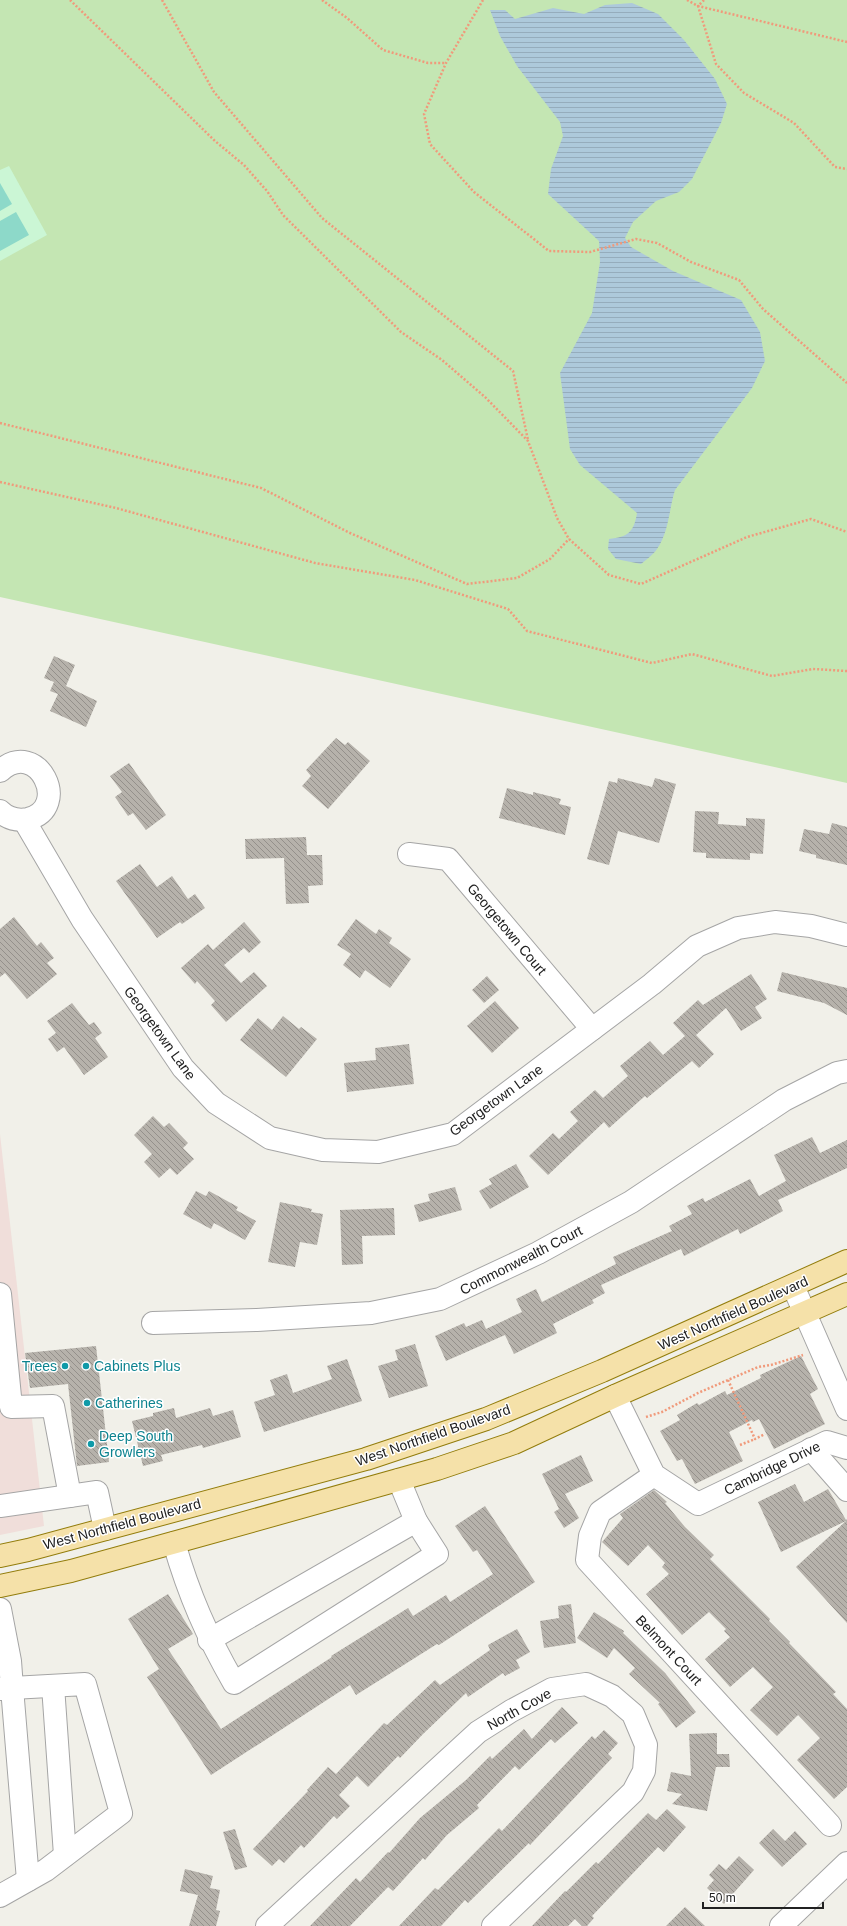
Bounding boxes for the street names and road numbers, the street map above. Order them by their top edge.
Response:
street label: Georgetown Court [464,880,550,978]
street label: Georgetown Lane [121,983,199,1083]
street label: Georgetown Lane [446,1061,546,1139]
street label: Commonwealth Court [457,1222,585,1298]
street label: West Northfield Boulevard [656,1273,810,1353]
street label: West Northfield Boulevard [354,1401,512,1469]
street label: Cambridge Drive [721,1438,823,1498]
street label: West Northfield Boulevard [42,1495,202,1553]
street label: Belmont Court [633,1612,705,1688]
street label: North Cove [484,1685,554,1733]

